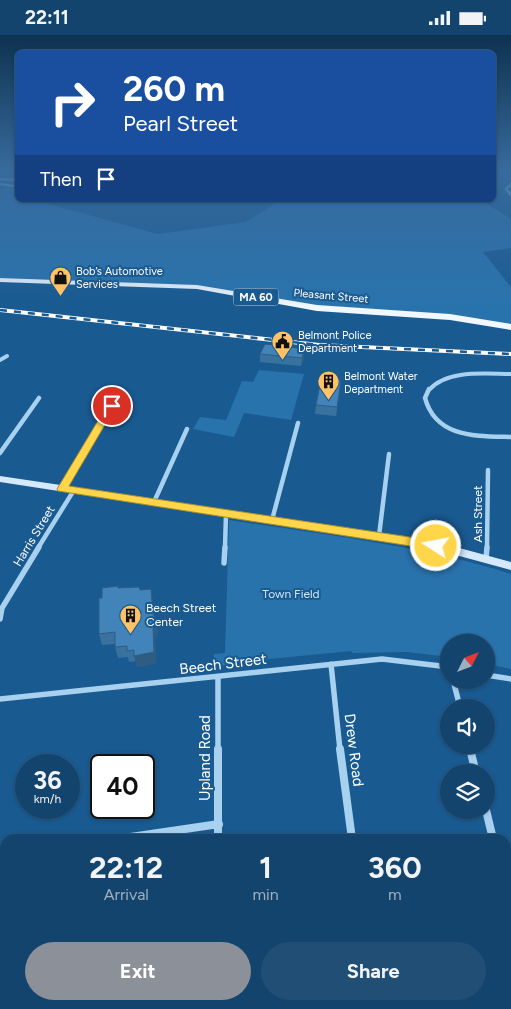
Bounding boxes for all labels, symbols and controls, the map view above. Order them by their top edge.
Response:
text: 22:11 [25,6,69,29]
text: 260 m [123,68,225,110]
icon: right [40,70,105,135]
text: Pearl Street [123,110,238,137]
icon: arrive [92,165,120,193]
text: Then [40,168,82,191]
shop icon: Bob’s Automotive Services [48,265,72,296]
place label: Bob’s Automotive Services [76,265,163,291]
street label: Pleasant Street [293,286,369,306]
road number: MA 60 [234,288,278,305]
public building icon: Belmont Police Department [270,329,294,360]
place label: Belmont Police Department [298,329,371,355]
building icon: Belmont Water Department [316,370,340,401]
place label: Belmont Water Department [344,370,418,396]
pin [91,385,133,427]
icon: arrive [98,392,126,420]
street label: Ash Street [471,485,485,542]
street label: Harris Street [10,503,58,569]
position arrow [409,519,461,571]
park label: Town Field [262,587,320,601]
place label: Beech Street Center [146,601,217,629]
building icon: Beech Street Center [118,603,142,634]
north arrow [440,634,495,689]
map controls [440,634,495,819]
street label: Beech Street [178,650,268,678]
button: sound [440,699,495,754]
street label: Drew Road [341,712,367,788]
street label: Upland Road [196,715,214,801]
speed limit sign: 40 [90,754,155,819]
button: layers [440,764,495,819]
text: 36 [33,765,62,795]
text: km/h [34,792,61,806]
text: 22:12 [89,849,163,886]
text: 1 [259,849,272,886]
text: 360 [368,849,422,886]
text: Arrival [104,885,149,904]
text: min [253,885,279,904]
text: m [388,885,402,904]
button: Exit [25,942,251,1000]
button: Share [261,942,486,1000]

